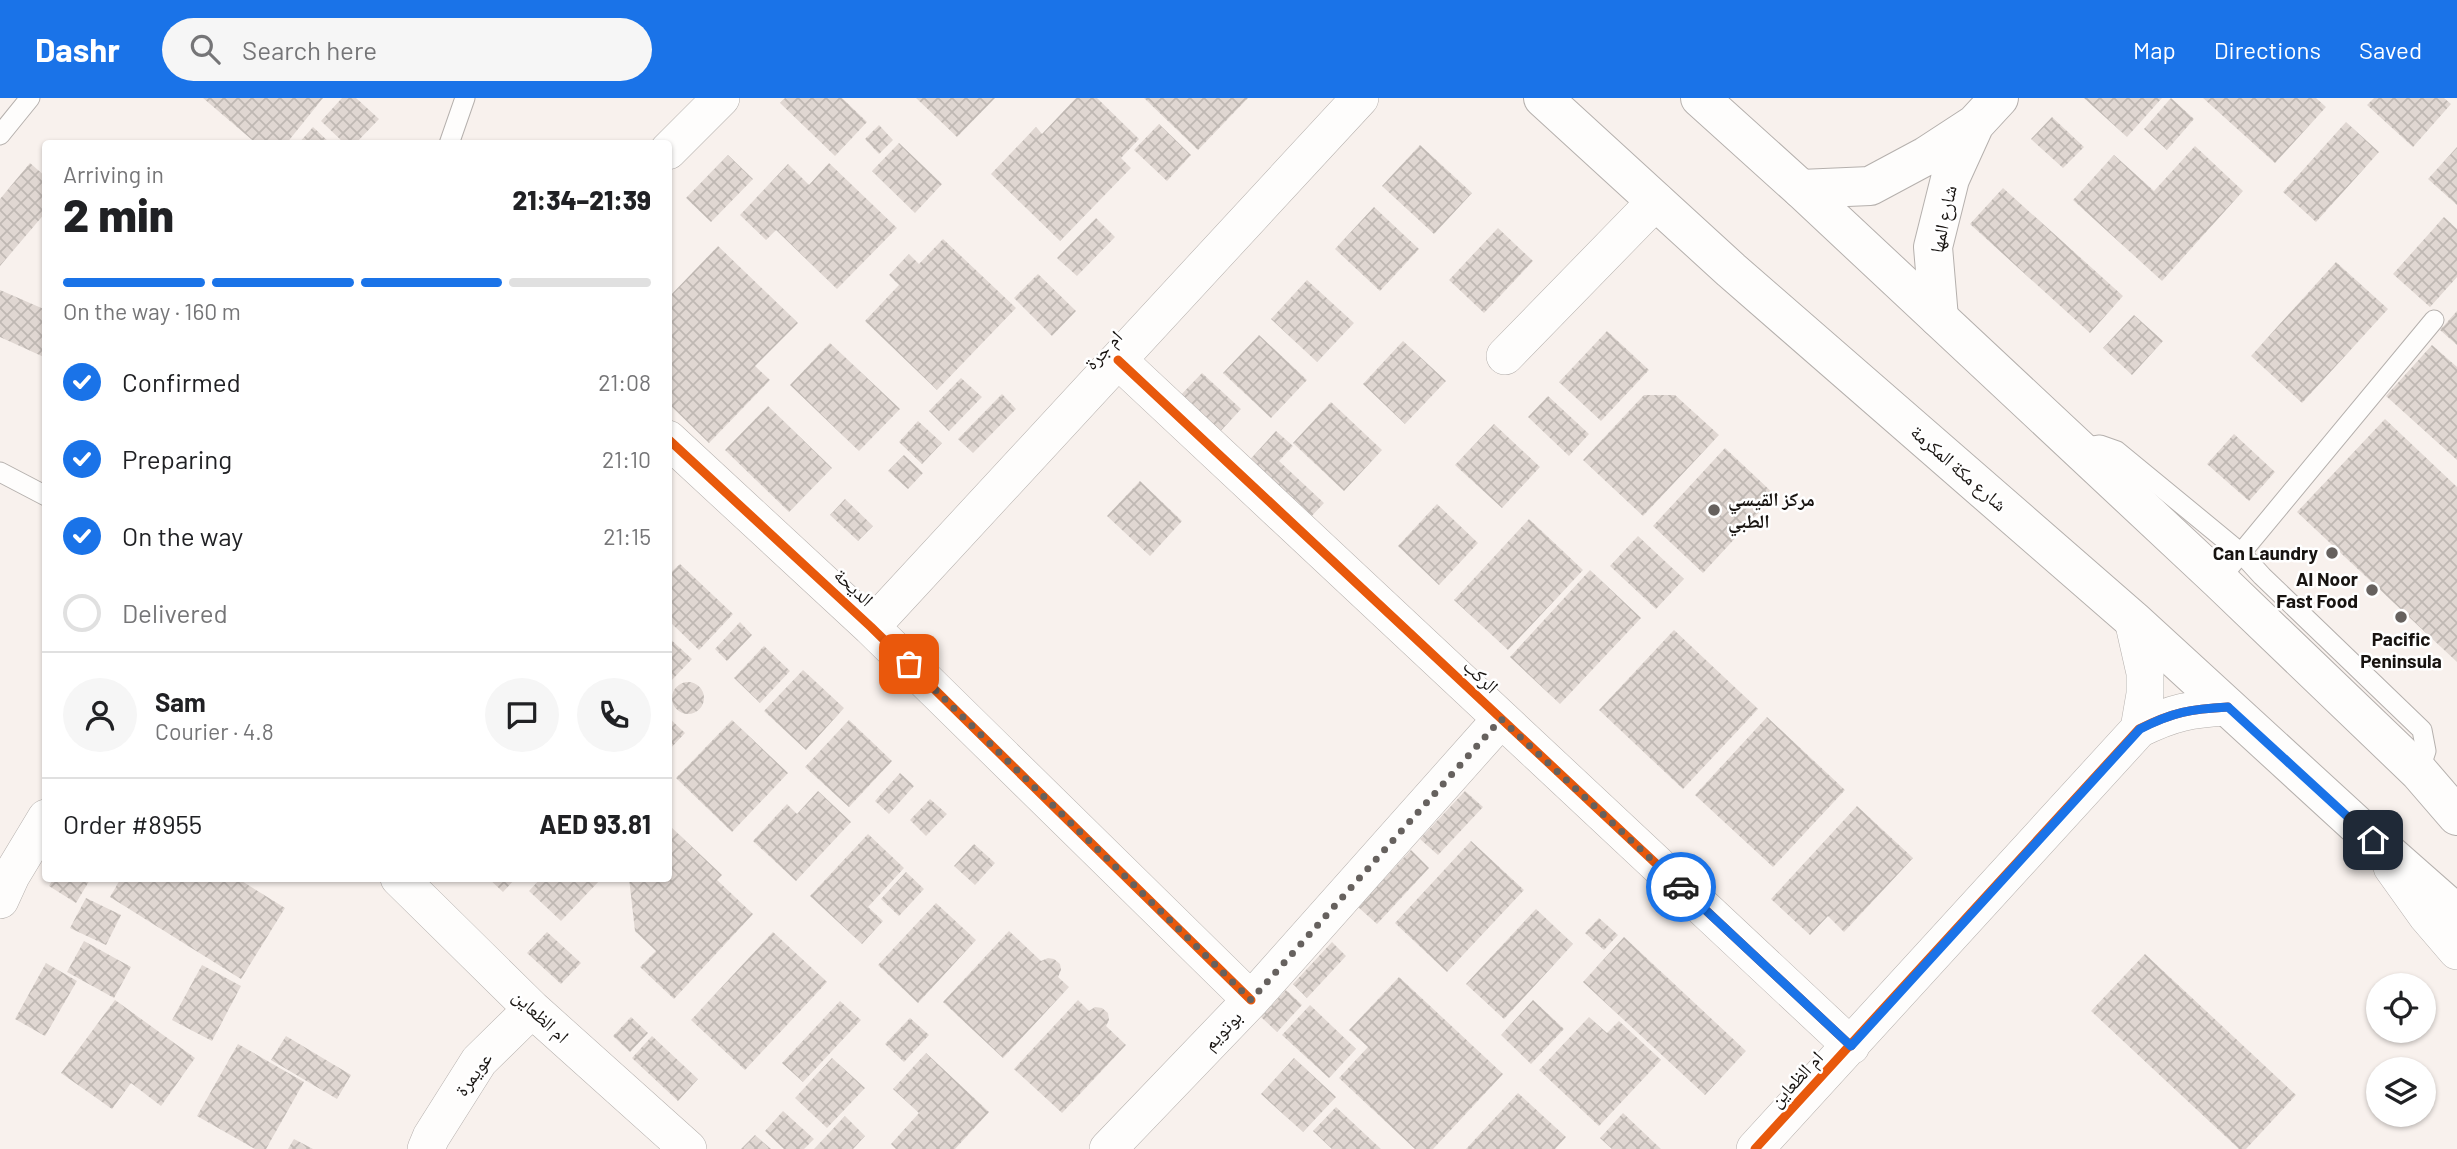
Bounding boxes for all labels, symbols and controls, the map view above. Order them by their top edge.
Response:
search box [162,18,652,81]
text: Dashr [35,29,120,69]
icon: search [186,30,224,68]
text: Search here [242,34,377,65]
text: Map [2133,35,2176,64]
text: Directions [2214,35,2321,64]
text: Saved [2359,35,2422,64]
text: Arriving in [63,160,164,188]
street label: شارع المها [1924,183,1962,255]
text: 21:34–21:39 [513,184,651,215]
text: 2 min [63,186,174,241]
text: On the way · 160 m [63,297,241,325]
street label: ام جرة [1079,325,1129,376]
icon: check [63,363,101,401]
text: Confirmed [122,366,241,397]
text: 21:08 [598,368,651,396]
street label: شارع مكة المكرمة [1906,420,2012,516]
icon: check [63,440,101,478]
text: Preparing [122,443,232,474]
text: 21:10 [602,445,651,473]
place label: مركز القيسي الطبي [1728,487,1815,537]
marker: مركز القيسي الطبي [1706,502,1722,518]
icon: check [63,517,101,555]
text: On the way [122,520,243,551]
text: 21:15 [603,522,651,550]
place label: Can Laundry [2213,541,2318,564]
marker: Can Laundry [2324,545,2340,561]
street label: الديحة [830,563,879,611]
place label: Al Noor Fast Food [2276,567,2359,612]
marker: Al Noor Fast Food [2364,582,2380,598]
text: Delivered [122,597,228,628]
marker: Pacific Peninsula [2393,609,2409,625]
place label: Pacific Peninsula [2360,627,2442,672]
pin [879,634,939,694]
icon: bag [890,645,928,683]
street label: الركب [1458,654,1504,698]
button: person [63,678,137,752]
button: chat [485,678,559,752]
button: phone [577,678,651,752]
text: Sam [155,686,206,717]
text: Courier · 4.8 [155,717,274,745]
text: Order #8955 [63,808,202,839]
text: AED 93.81 [539,808,651,839]
pin [2343,810,2403,870]
icon: home [2354,821,2392,859]
courier [1646,852,1716,922]
icon: car [1662,868,1700,906]
map controls [2366,973,2436,1127]
button: locate [2366,973,2436,1043]
street label: ام الظعاين [506,984,574,1050]
street label: بوتويم [1197,1005,1247,1056]
street label: ام الظعاين [1764,1046,1830,1114]
street label: عويمرة [449,1047,497,1101]
button: layers [2366,1057,2436,1127]

